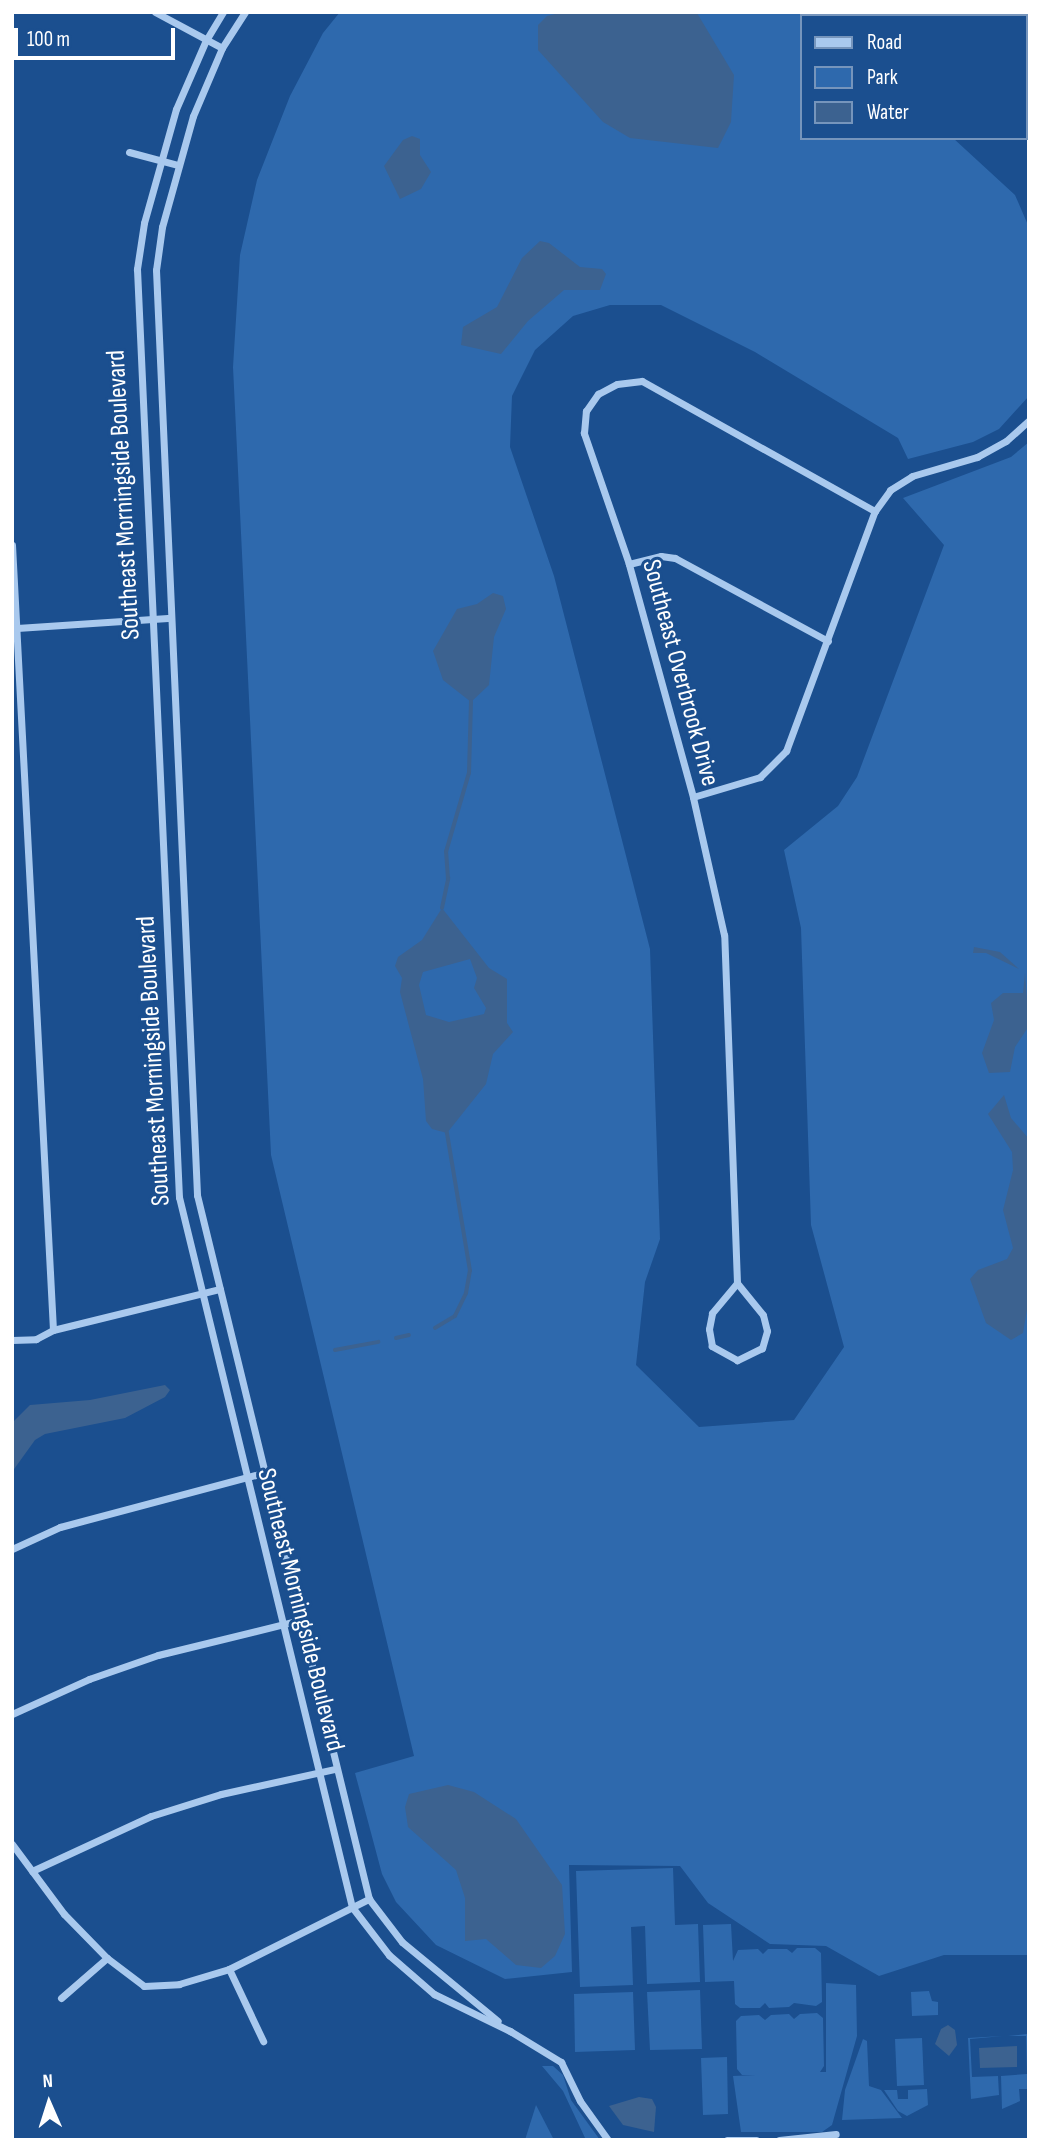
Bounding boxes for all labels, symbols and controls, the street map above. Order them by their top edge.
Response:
scale bar [18,14,178,58]
legend [800,14,1027,140]
text: 100 m [27,27,70,52]
text: Road [867,30,902,55]
text: Park [867,65,898,90]
text: Water [867,100,909,125]
street label: Southeast Morningside Boulevard [101,349,147,641]
street label: Southeast Overbrook Drive [635,556,725,790]
street label: Southeast Morningside Boulevard [131,915,177,1207]
street label: Southeast Morningside Boulevard [250,1465,350,1755]
north arrow [14,2068,84,2138]
text: N [42,2070,54,2093]

